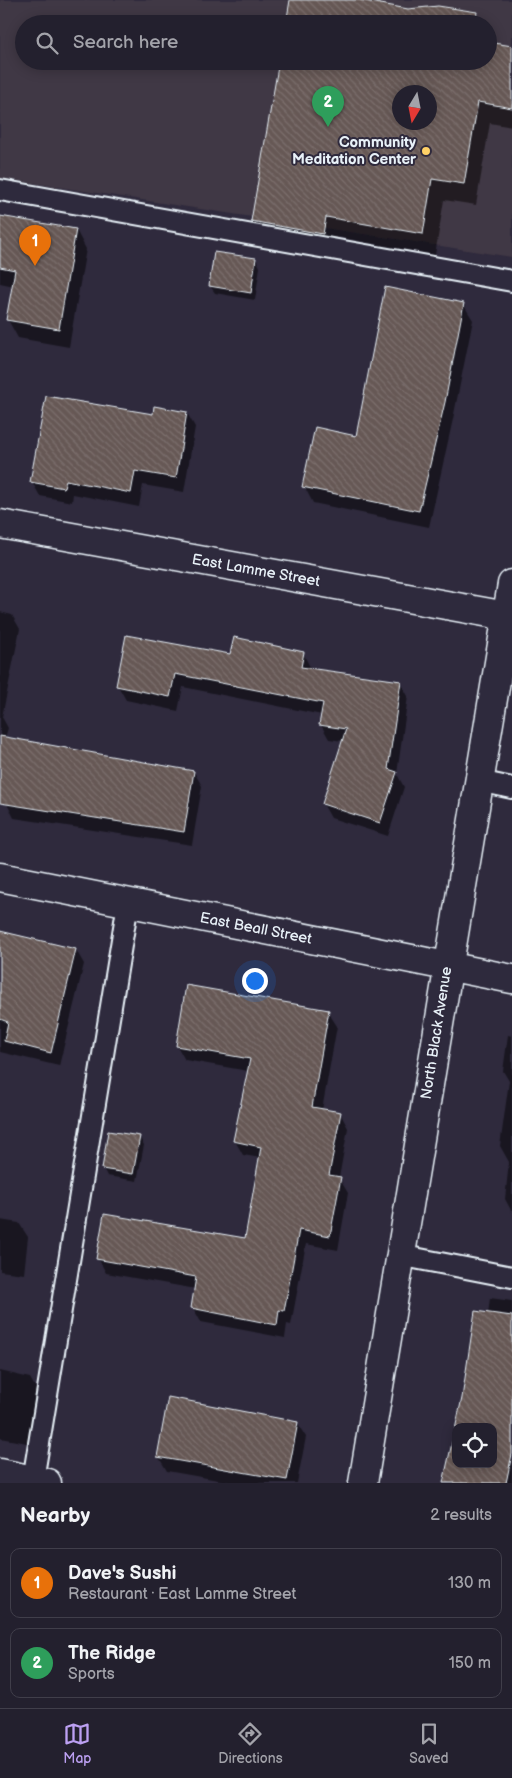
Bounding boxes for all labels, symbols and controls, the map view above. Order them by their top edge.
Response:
search box [15,15,497,70]
icon: search [33,29,61,57]
text: Search here [73,31,178,54]
north arrow [392,85,437,130]
pin: 2 [312,86,344,127]
place label: Community Meditation Center [292,133,417,169]
marker: Community Meditation Center [420,145,432,157]
pin: 1 [19,225,51,266]
street label: East Lamme Street [190,550,322,591]
street label: East Beall Street [198,908,314,949]
street label: North Black Avenue [417,965,456,1101]
your location [242,968,268,994]
map controls [452,1423,497,1468]
button: locate [452,1423,497,1468]
text: Nearby [20,1503,90,1528]
text: 2 results [430,1506,492,1525]
text: Dave's Sushi [68,1562,176,1585]
text: 1 [34,1574,40,1593]
text: 130 m [448,1574,491,1593]
text: Restaurant · East Lamme Street [68,1585,296,1604]
text: The Ridge [68,1642,156,1665]
text: 2 [32,1654,42,1673]
text: 150 m [449,1654,491,1673]
text: Sports [68,1665,115,1684]
tab: Map [63,1720,92,1767]
tab: Directions [218,1720,283,1767]
tab: Saved [409,1720,449,1767]

